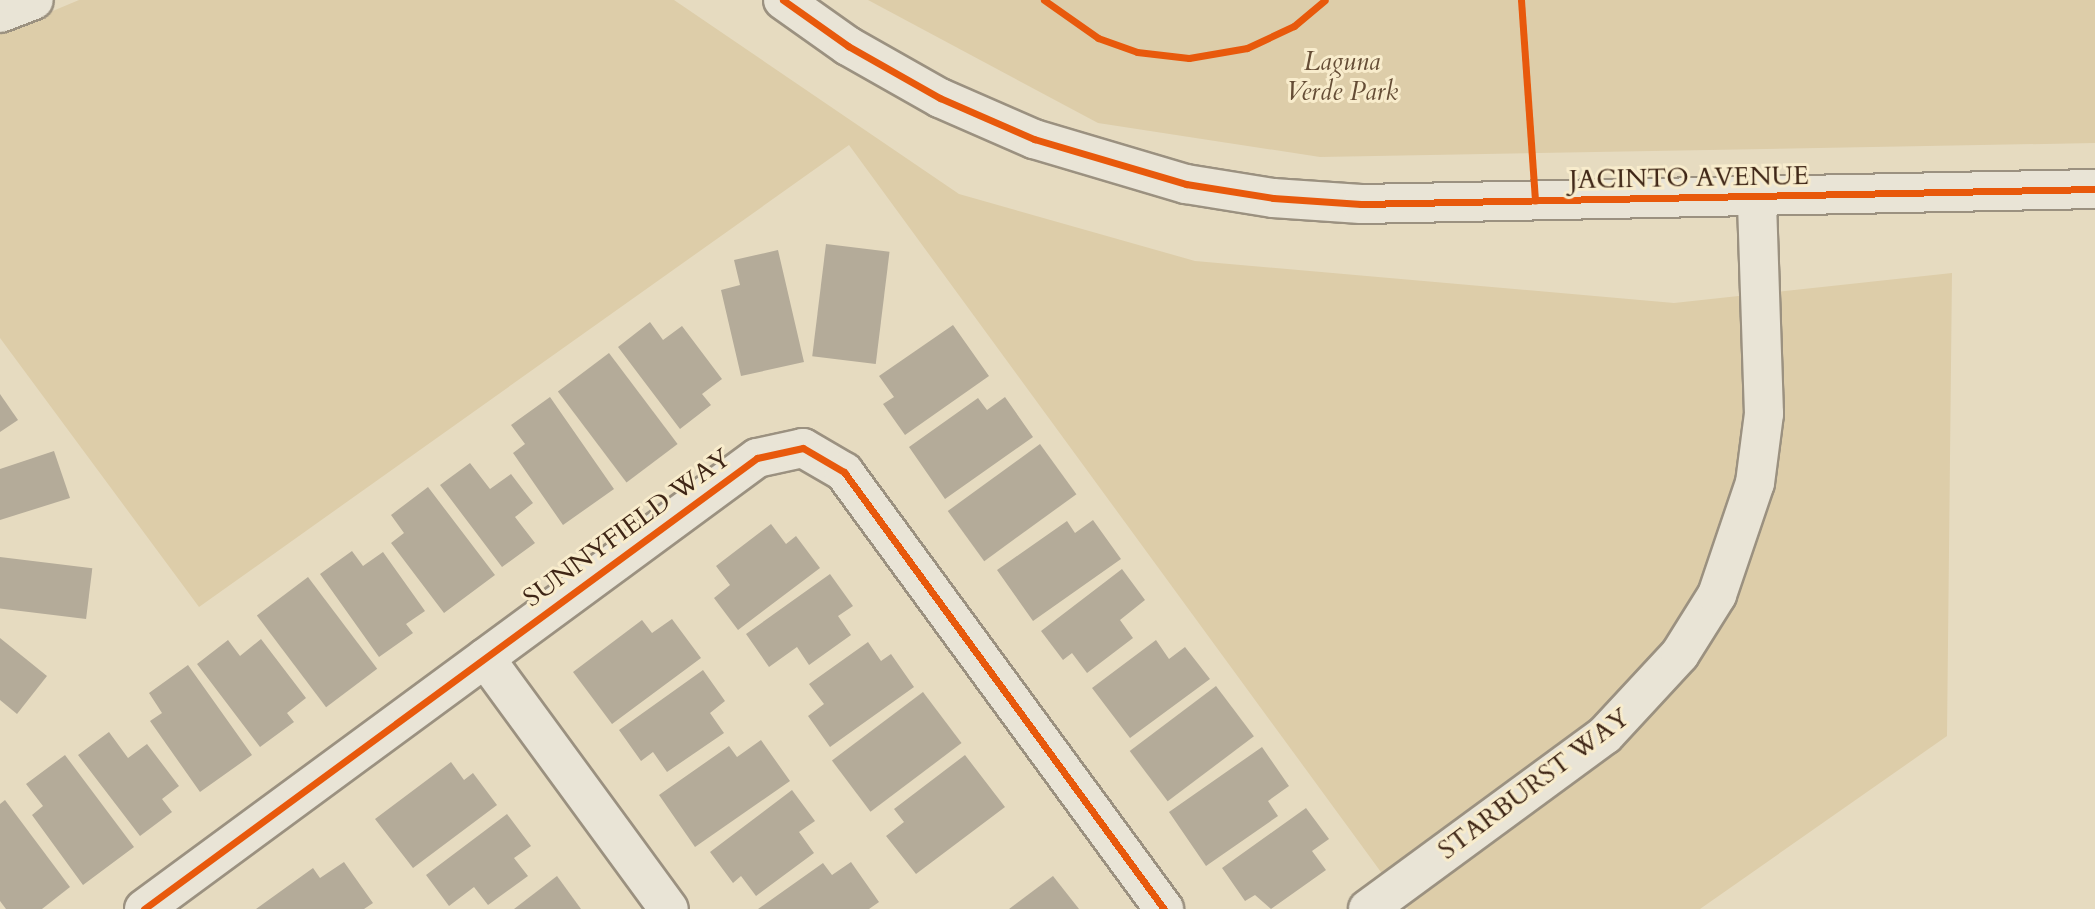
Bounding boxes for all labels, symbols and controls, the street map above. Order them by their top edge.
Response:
park label: Laguna Verde Park [1286,46,1398,108]
street label: JACINTO AVENUE [1569,160,1809,196]
street label: SUNNYFIELD WAY [517,442,737,614]
street label: STARBURST WAY [1432,702,1636,866]

